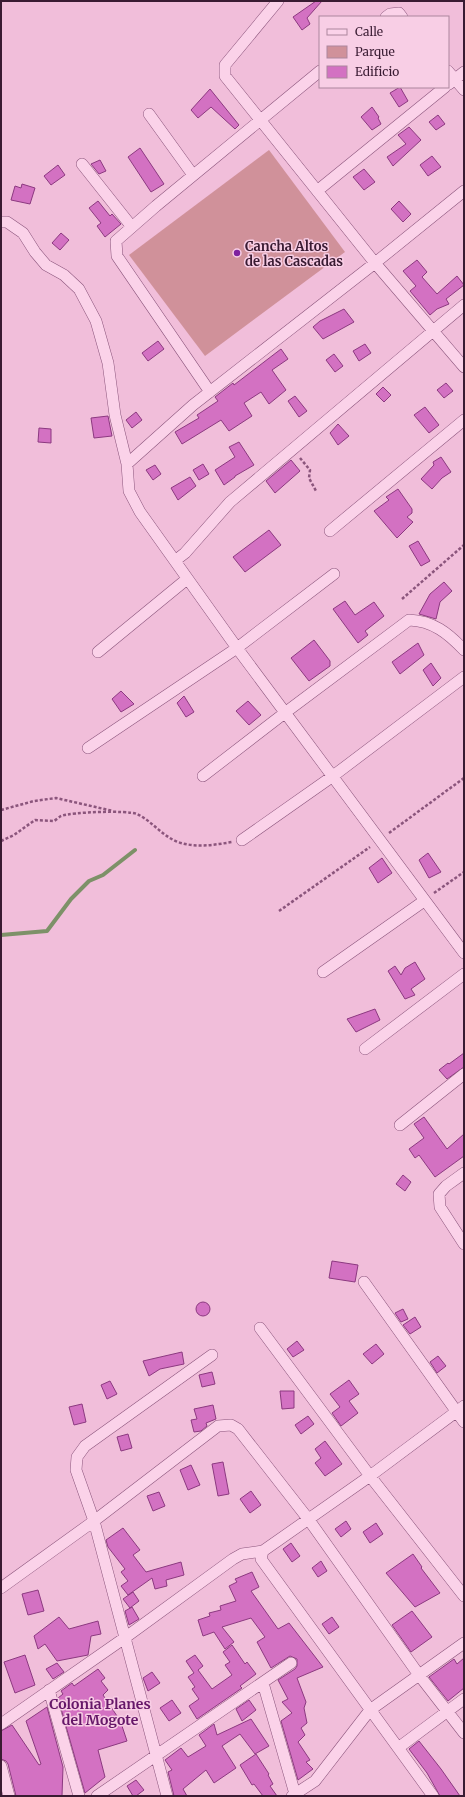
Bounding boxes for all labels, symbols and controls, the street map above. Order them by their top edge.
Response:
legend [319,16,449,88]
text: Calle [355,24,383,39]
text: Parque [355,44,395,59]
text: Edificio [355,64,399,79]
place label: Cancha Altos de las Cascadas [245,238,343,270]
marker: Cancha Altos de las Cascadas [232,248,242,258]
district label: Colonia Planes del Mogote [49,1695,151,1729]

